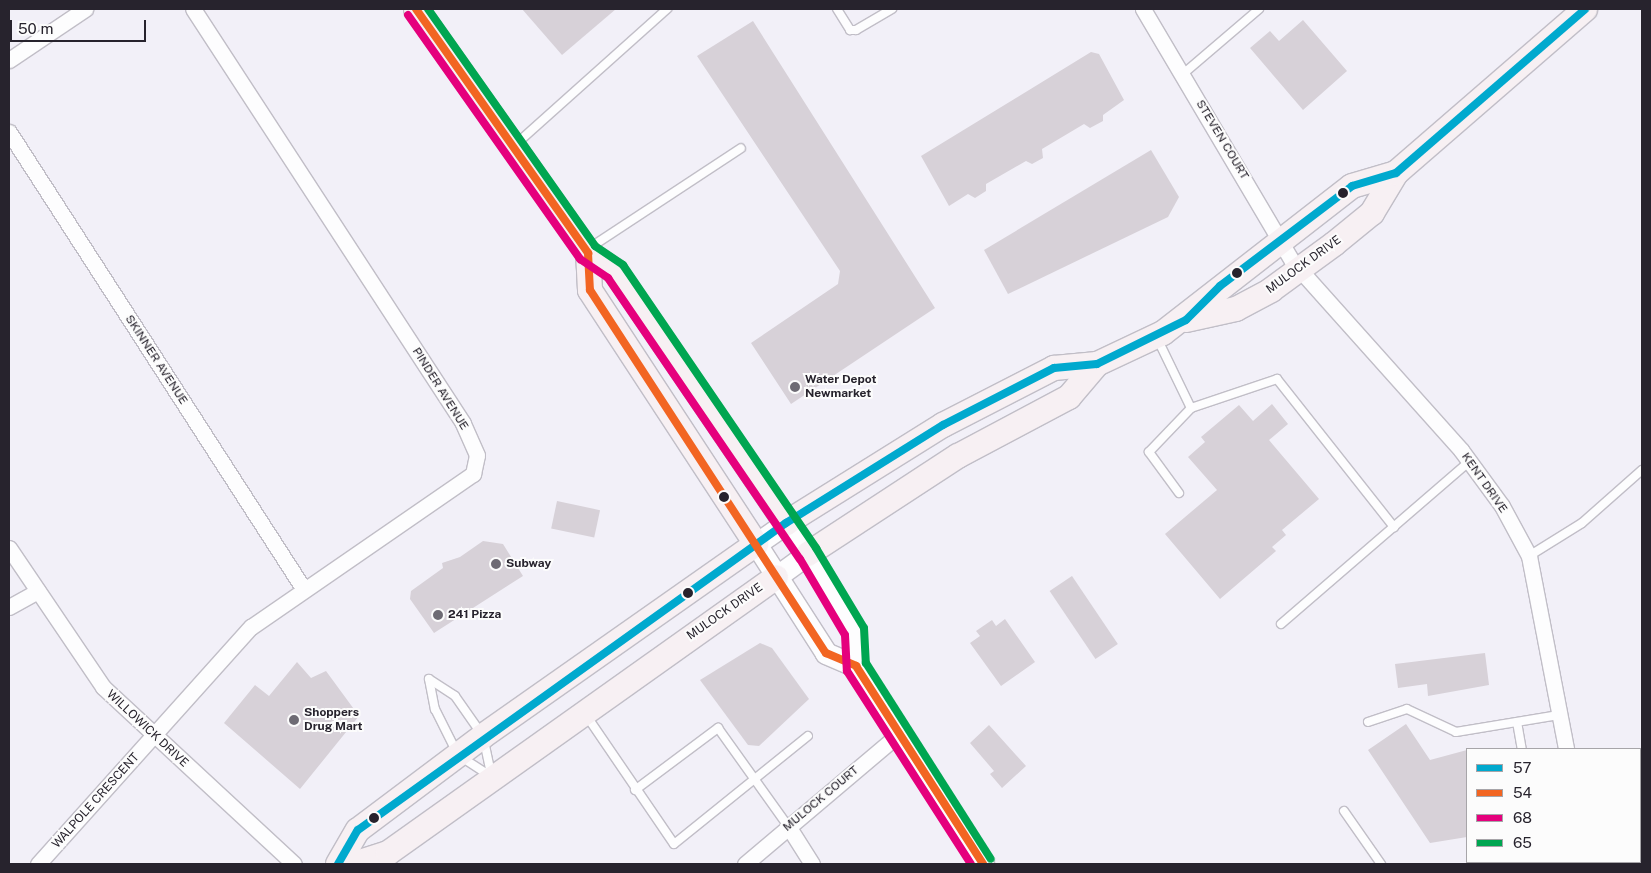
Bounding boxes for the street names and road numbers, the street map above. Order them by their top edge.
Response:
street label: STEVEN COURT [1193,98,1251,182]
street label: MULOCK DRIVE [1264,233,1344,297]
street label: SKINNER AVENUE [122,313,190,407]
street label: PINDER AVENUE [409,345,471,433]
street label: KENT DRIVE [1458,450,1510,516]
street label: MULOCK DRIVE [684,581,766,643]
street label: WILLOWICK DRIVE [103,687,191,771]
street label: WALPOLE CRESCENT [49,750,143,852]
street label: MULOCK COURT [780,763,862,835]

